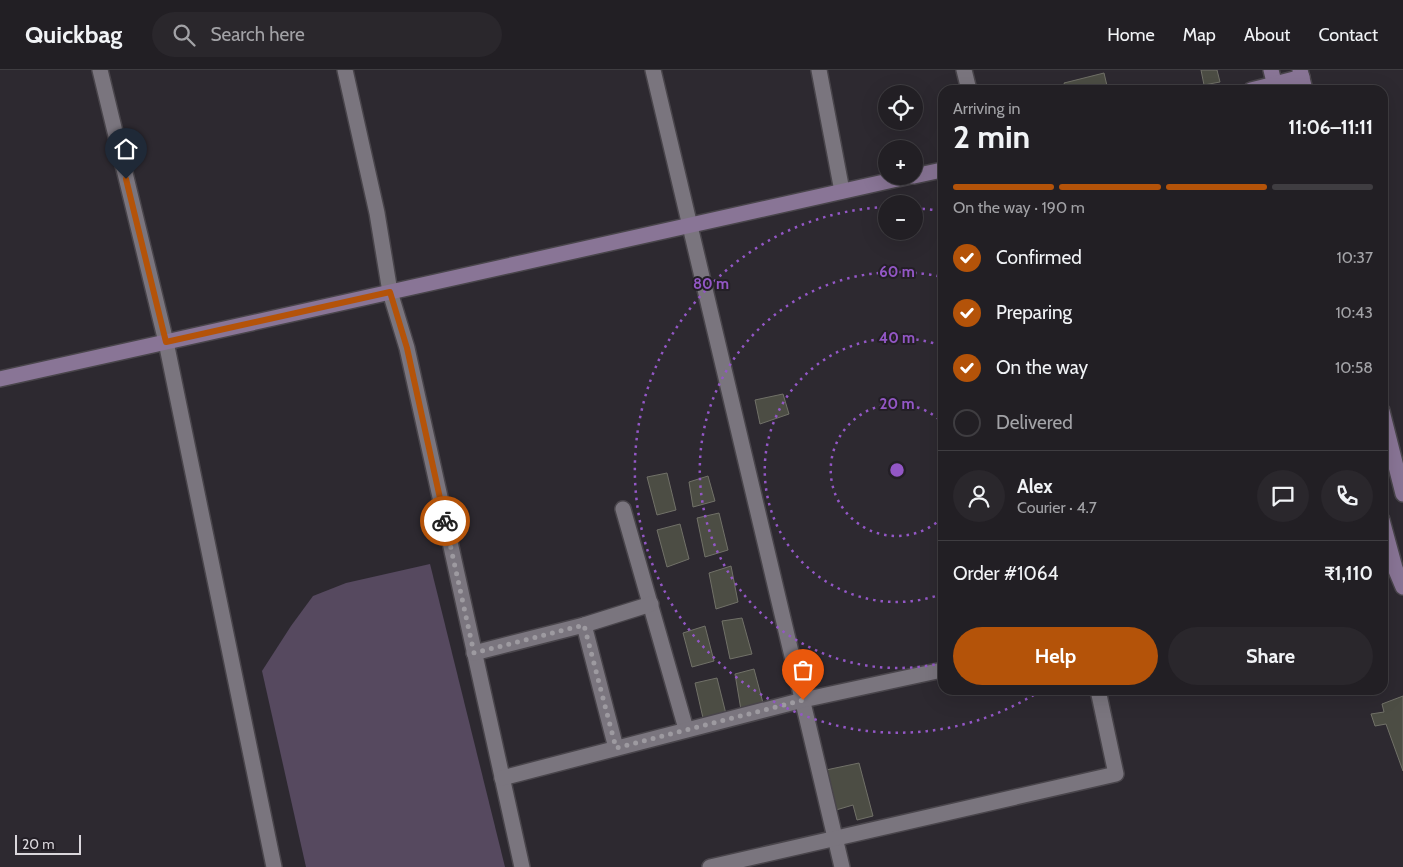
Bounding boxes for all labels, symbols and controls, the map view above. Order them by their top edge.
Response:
search box [152,12,502,57]
text: Quickbag [25,20,122,49]
icon: search [170,21,198,49]
text: Search here [210,23,305,46]
text: Home [1107,24,1155,46]
text: Map [1183,24,1216,46]
text: About [1244,24,1290,46]
text: Contact [1318,24,1378,46]
map controls [878,85,923,240]
button: locate [878,85,923,130]
text: Arriving in [953,99,1020,118]
text: 11:06–11:11 [1288,116,1373,139]
text: 2 min [953,117,1030,156]
pin [105,128,147,179]
icon: home [112,135,140,163]
button: + [878,140,923,185]
button: − [878,195,923,240]
text: On the way · 190 m [953,198,1085,217]
icon: check [953,244,981,272]
text: Confirmed [996,246,1082,269]
text: 10:37 [1337,248,1373,267]
text: 60 m [879,263,915,281]
text: 80 m [693,275,729,293]
icon: check [953,299,981,327]
text: Preparing [996,301,1072,324]
text: 10:43 [1335,303,1373,322]
text: 40 m [879,329,915,347]
icon: check [953,354,981,382]
text: On the way [996,356,1088,379]
text: 10:58 [1335,358,1373,377]
text: 20 m [880,395,914,413]
text: Delivered [996,411,1073,434]
centre of rings [888,461,906,479]
button: person [953,470,1005,522]
button: chat [1257,470,1309,522]
button: phone [1321,470,1373,522]
text: Alex [1017,475,1053,498]
courier [420,496,470,546]
text: Courier · 4.7 [1017,498,1097,517]
icon: bike [431,507,459,535]
text: Order #1064 [953,562,1058,585]
text: ₹1,110 [1324,562,1373,585]
button: Help [953,627,1158,685]
button: Share [1168,627,1373,685]
pin [782,649,824,700]
icon: bag [789,656,817,684]
scale bar [15,832,81,855]
text: 20 m [22,835,55,853]

